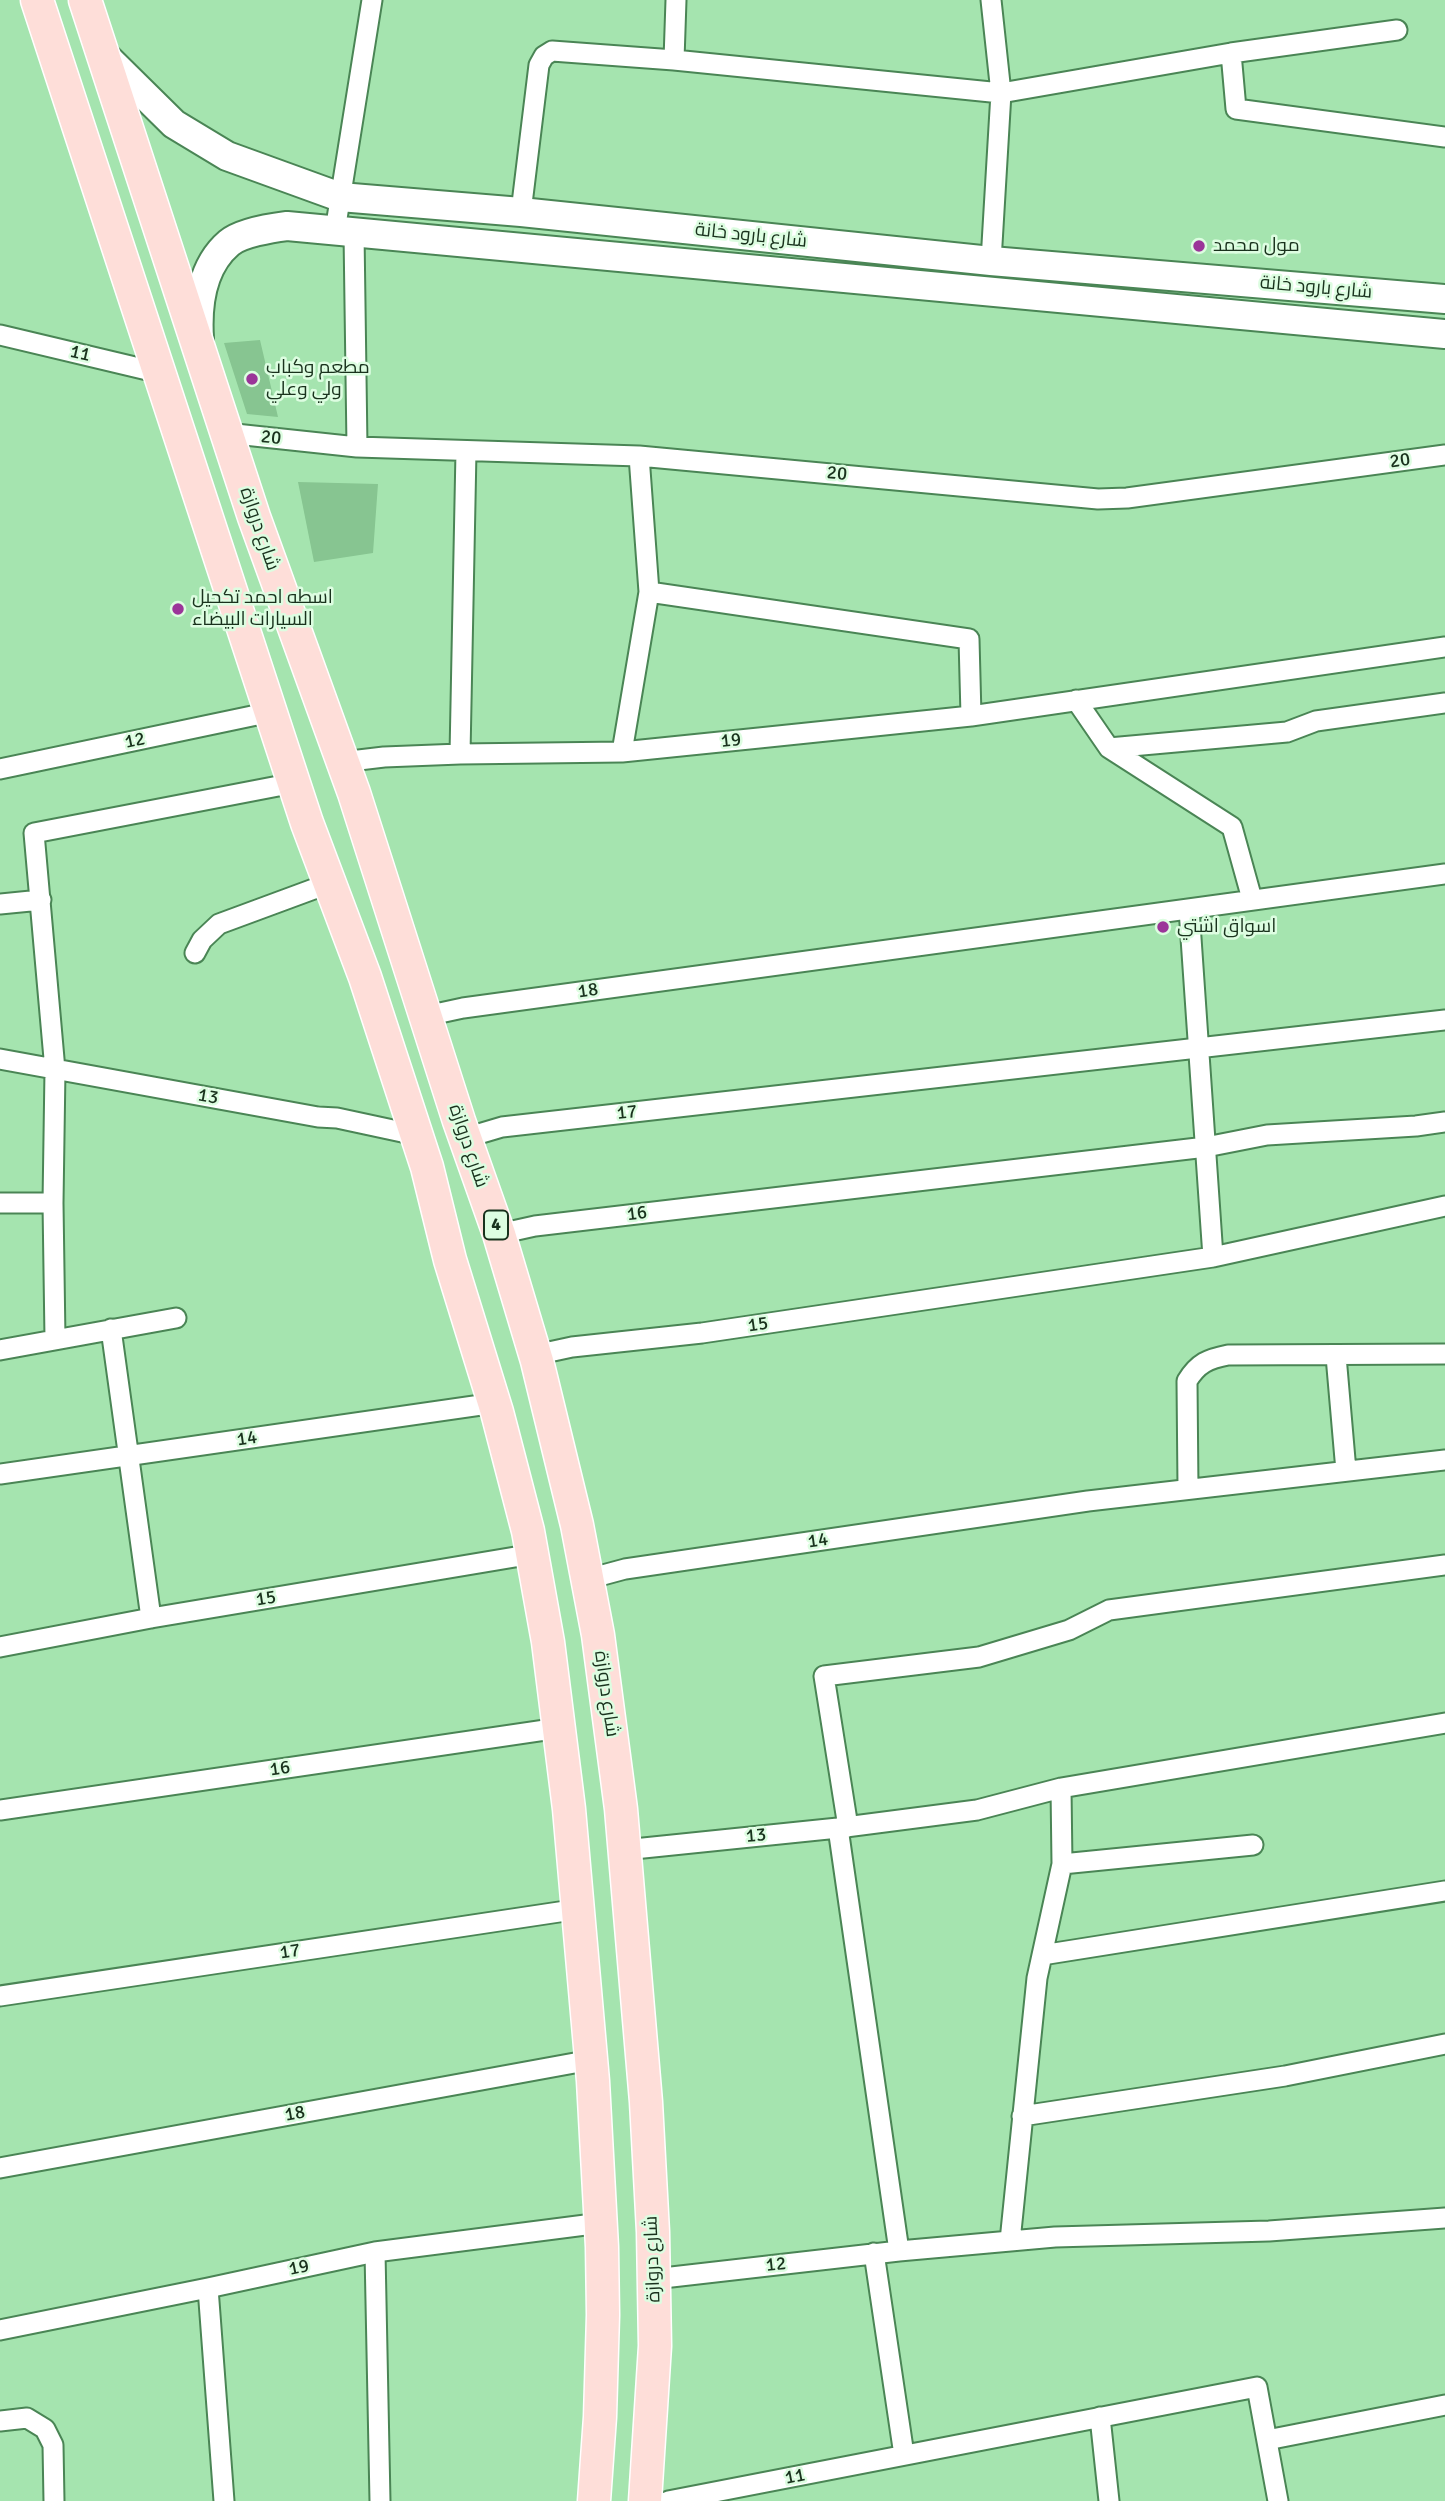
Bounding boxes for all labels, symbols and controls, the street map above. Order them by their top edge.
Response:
street label: شارع بارود خانة [694,219,808,253]
place label: مول محمد [1213,235,1300,257]
marker: مول محمد [1191,238,1207,254]
street label: شارع بارود خانة [1259,272,1373,304]
street label: 11 [67,341,93,367]
place label: مطعم وكباب ولي وعلي [266,357,370,401]
marker: مطعم وكباب ولي وعلي [244,371,260,387]
street label: 20 [260,426,282,450]
street label: 20 [1388,448,1412,474]
street label: 20 [826,462,848,486]
street label: شارع دروازة [234,484,284,574]
place label: اسطه احمد تكحيل السيارات البيضاء [192,587,333,631]
marker: اسطه احمد تكحيل السيارات البيضاء [170,601,186,617]
street label: 12 [123,728,147,754]
street label: 19 [720,729,742,753]
place label: اسواق اشتي [1177,916,1276,938]
marker: اسواق اشتي [1155,919,1171,935]
street label: 18 [576,978,600,1004]
street label: 13 [196,1084,220,1110]
street label: شارع دروازة [443,1101,493,1191]
street label: 17 [616,1101,638,1125]
street label: 16 [625,1201,649,1227]
road number: 4 [484,1210,508,1240]
street label: 15 [746,1312,770,1338]
street label: 14 [235,1426,259,1452]
street label: 14 [806,1528,830,1554]
street label: 15 [254,1586,278,1612]
street label: شارع دروازة [589,1649,623,1739]
street label: 16 [268,1756,292,1782]
street label: 13 [745,1824,767,1848]
street label: 17 [278,1939,302,1965]
street label: 18 [283,2101,307,2127]
street label: شارع دروازة [640,2215,666,2303]
street label: 12 [765,2253,787,2277]
street label: 19 [287,2255,311,2281]
street label: 11 [783,2464,807,2490]

